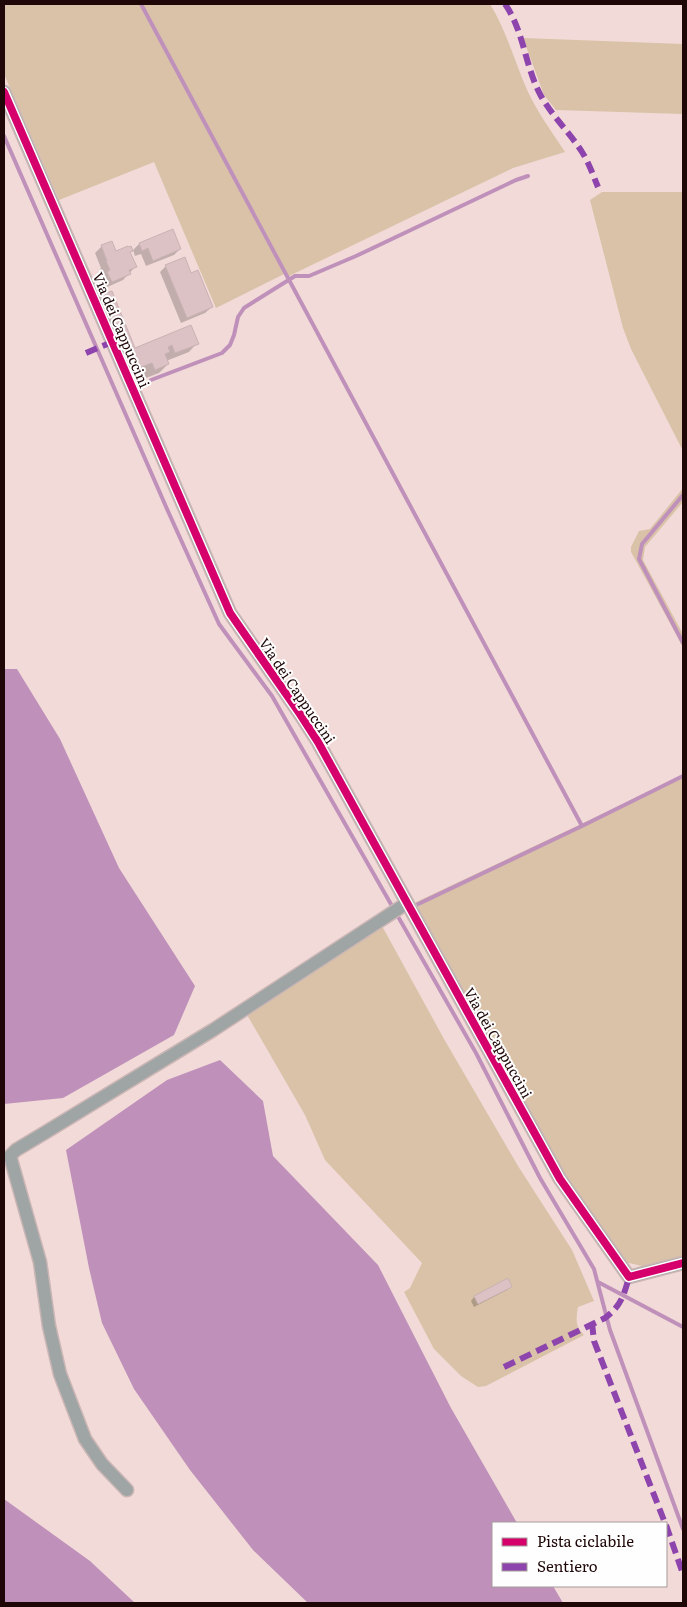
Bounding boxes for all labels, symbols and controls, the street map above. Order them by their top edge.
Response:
street label: Via dei Cappuccini [89,269,155,391]
street label: Via dei Cappuccini [255,634,341,748]
street label: Via dei Cappuccini [460,984,538,1102]
legend [492,1522,667,1587]
text: Pista ciclabile [537,1529,634,1552]
text: Sentiero [537,1554,598,1577]

